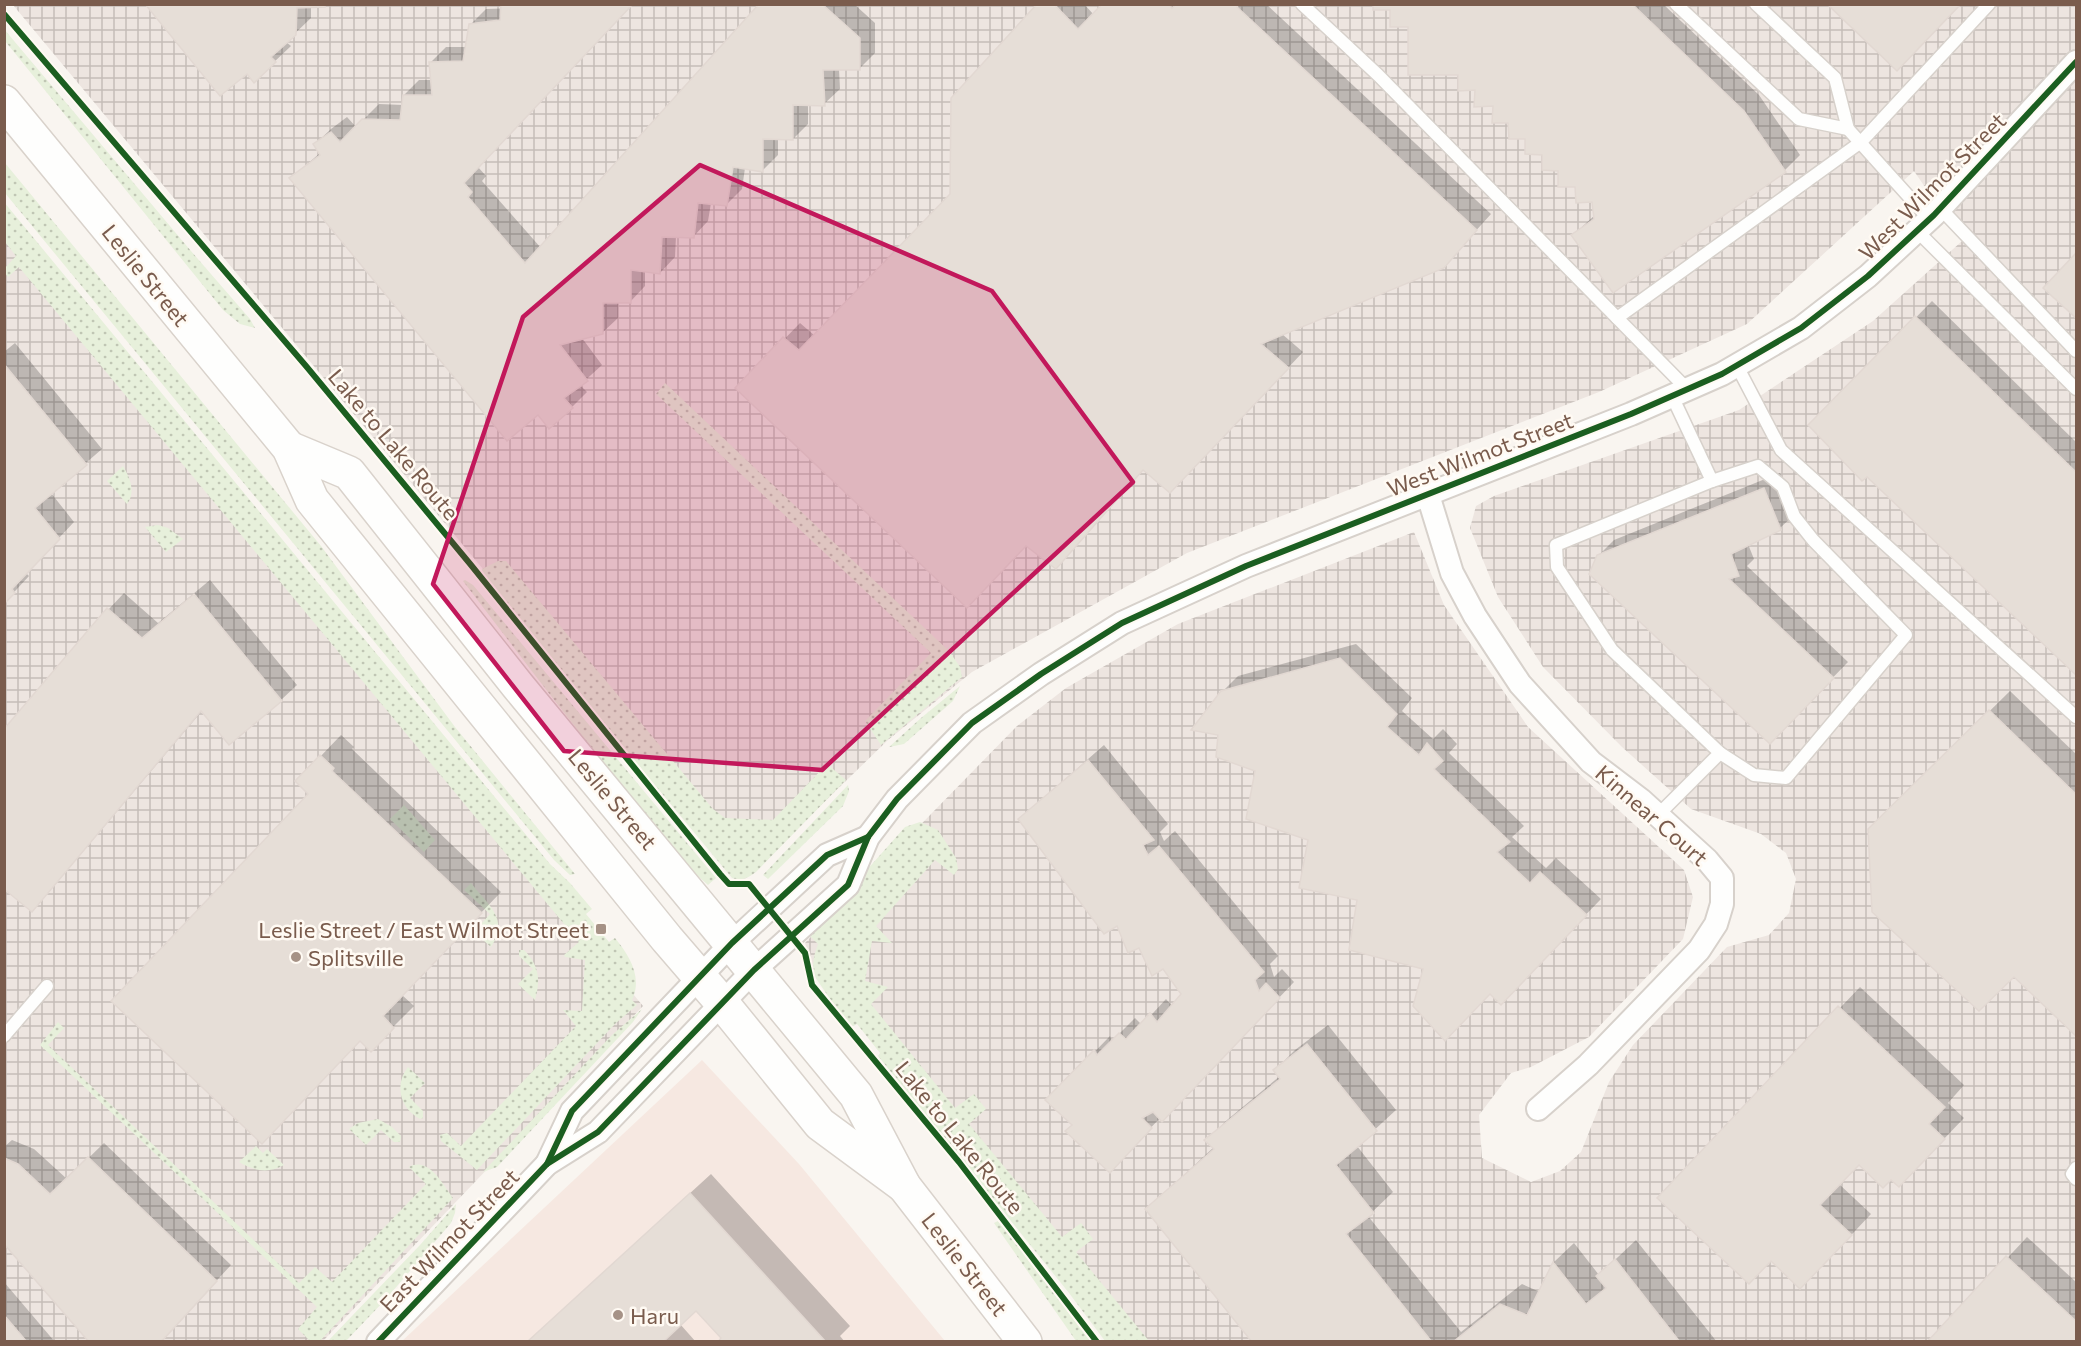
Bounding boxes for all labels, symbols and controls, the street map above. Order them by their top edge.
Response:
street label: West Wilmot Street [1853,107,2011,265]
street label: Leslie Street [97,219,195,331]
street label: Lake to Lake Route [323,363,465,525]
street label: West Wilmot Street [1383,406,1577,502]
street label: Leslie Street [563,743,663,855]
street label: Kinnear Court [1590,759,1714,871]
place label: Leslie Street / East Wilmot Street [258,916,589,943]
marker: Leslie Street / East Wilmot Street [594,922,608,936]
place label: Splitsville [308,944,404,971]
marker: Splitsville [289,950,303,964]
street label: Lake to Lake Route [890,1055,1030,1219]
street label: East Wilmot Street [374,1163,524,1317]
street label: Leslie Street [916,1207,1014,1321]
place label: Haru [630,1302,679,1329]
marker: Haru [611,1308,625,1322]

